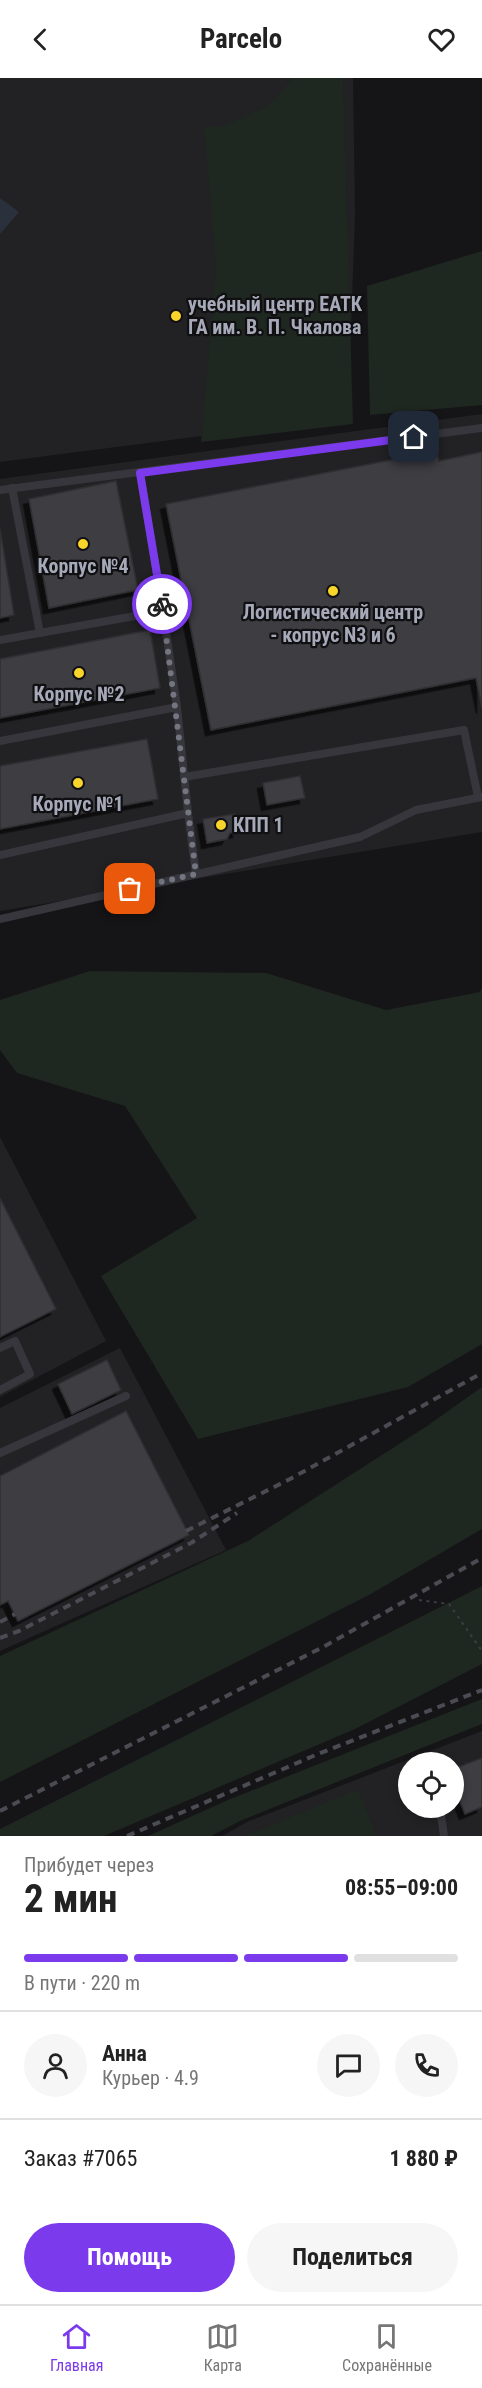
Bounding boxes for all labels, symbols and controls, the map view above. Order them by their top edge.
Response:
icon: back [24,23,57,56]
text: Parcelo [200,23,282,55]
icon: heart [425,23,458,56]
place label: учебный центр ЕАТК ГА им. В. П. Чкалова [188,292,363,339]
marker: учебный центр ЕАТК ГА им. В. П. Чкалова [169,309,183,323]
pin [388,411,439,462]
icon: home [397,420,430,453]
marker: Корпус №4 [76,537,90,551]
place label: Корпус №4 [37,554,129,578]
courier [132,574,192,634]
marker: Логистический центр - копрус N3 и 6 [326,584,340,598]
icon: bike [146,588,179,621]
place label: Логистический центр - копрус N3 и 6 [243,600,423,647]
marker: Корпус №2 [72,666,86,680]
place label: Корпус №2 [33,682,125,706]
marker: Корпус №1 [71,776,85,790]
place label: Корпус №1 [32,792,124,816]
place label: КПП 1 [233,813,284,837]
marker: КПП 1 [214,818,228,832]
pin [104,863,155,914]
icon: bag [113,872,146,905]
map controls [398,1752,464,1818]
button: locate [398,1752,464,1818]
text: Прибудет через [24,1853,154,1877]
text: 08:55–09:00 [345,1875,458,1900]
text: 2 мин [24,1876,118,1922]
text: В пути · 220 m [24,1971,140,1995]
button: person [24,2034,87,2097]
button: chat [317,2034,380,2097]
button: phone [395,2034,458,2097]
text: Анна [102,2041,147,2066]
text: Курьер · 4.9 [102,2066,199,2090]
text: Заказ #7065 [24,2146,137,2171]
text: 1 880 ₽ [390,2146,458,2171]
button: Помощь [24,2223,235,2292]
button: Поделиться [247,2223,458,2292]
tab: Главная [50,2320,103,2375]
tab: Карта [204,2320,242,2375]
tab: Сохранённые [342,2320,432,2375]

